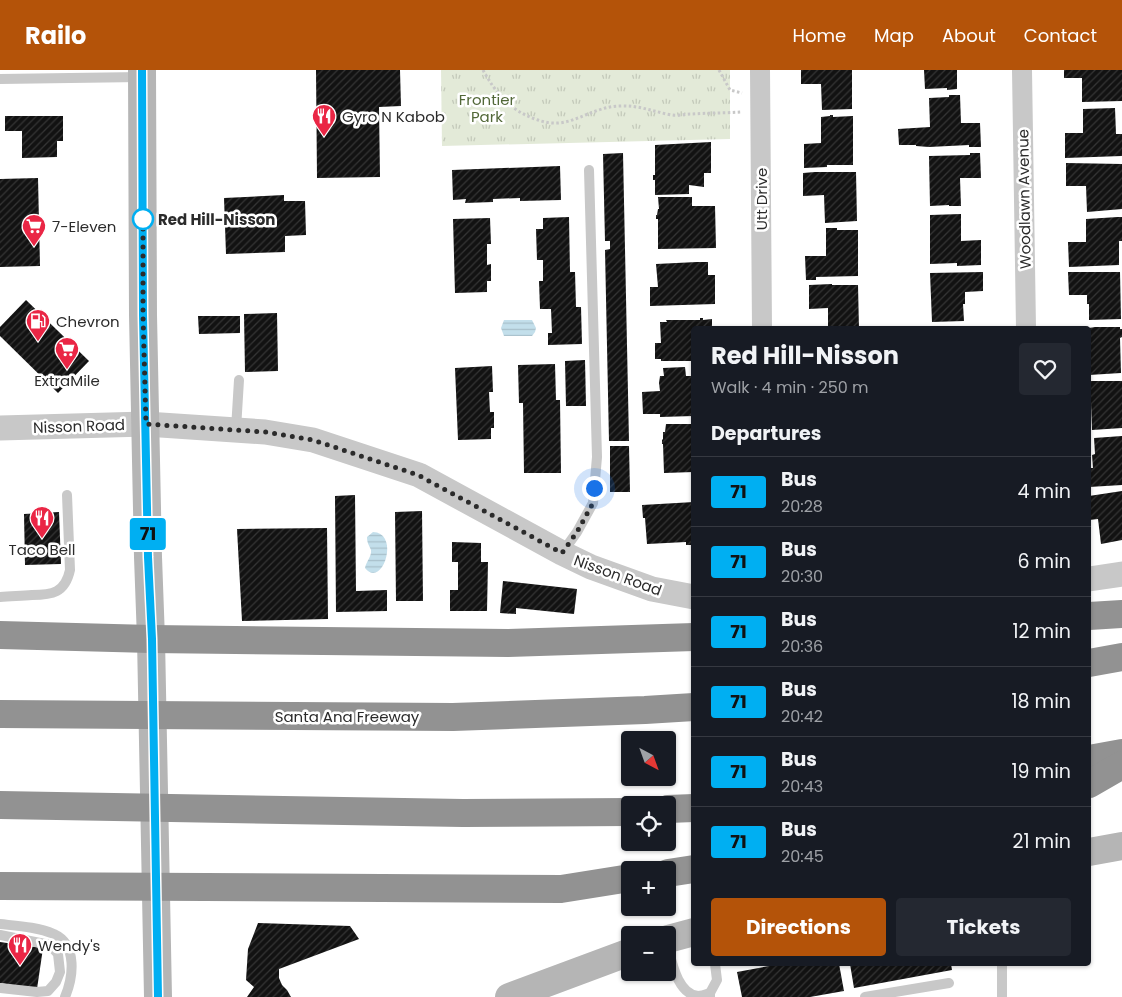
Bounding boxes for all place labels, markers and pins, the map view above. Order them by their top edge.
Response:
restaurant icon: Gyro N Kabob [311,103,337,137]
place label: Gyro N Kabob [342,106,445,127]
marker: Red Hill-Nisson [132,208,154,230]
place label: Red Hill-Nisson [158,209,275,230]
supermarket icon: 7-Eleven [21,213,47,247]
place label: 7-Eleven [52,216,116,237]
fuel station icon: Chevron [25,308,51,342]
place label: Chevron [56,311,120,332]
supermarket icon: ExtraMile [54,336,80,370]
place label: ExtraMile [34,370,100,391]
restaurant icon: Taco Bell [29,505,55,539]
place label: Taco Bell [9,539,75,560]
restaurant icon: Wendy's [7,932,33,966]
place label: Wendy's [38,935,101,956]

